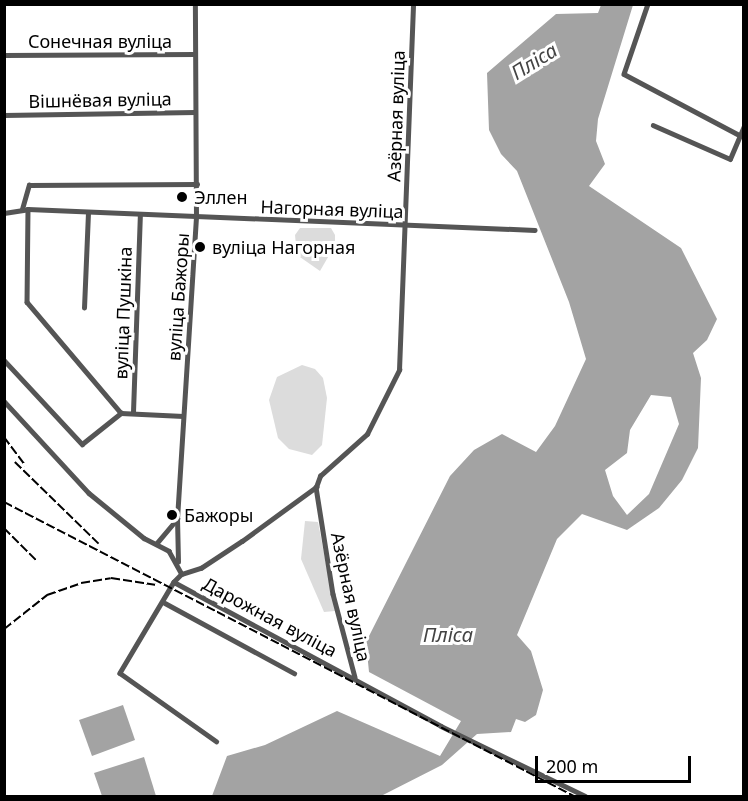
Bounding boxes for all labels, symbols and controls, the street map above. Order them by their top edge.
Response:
street label: Сонечная вуліца [28,30,172,52]
water label: Пліса [506,38,562,84]
street label: Азёрная вуліца [383,50,409,182]
street label: Вішнёвая вуліца [28,88,172,112]
place label: Эллен [194,186,248,208]
marker: Эллен [175,190,189,204]
street label: Нагорная вуліца [260,196,404,222]
street label: вуліца Бажоры [163,232,193,362]
place label: вуліца Нагорная [212,236,355,258]
marker: вуліца Нагорная [193,240,207,254]
street label: вуліца Пушкіна [110,246,136,380]
place label: Бажоры [184,504,253,526]
marker: Бажоры [165,508,179,522]
street label: Азёрная вуліца [327,530,375,664]
street label: Дарожная вуліца [199,573,341,661]
water label: Пліса [423,622,473,646]
scale bar [538,744,694,782]
text: 200 m [546,754,598,778]

